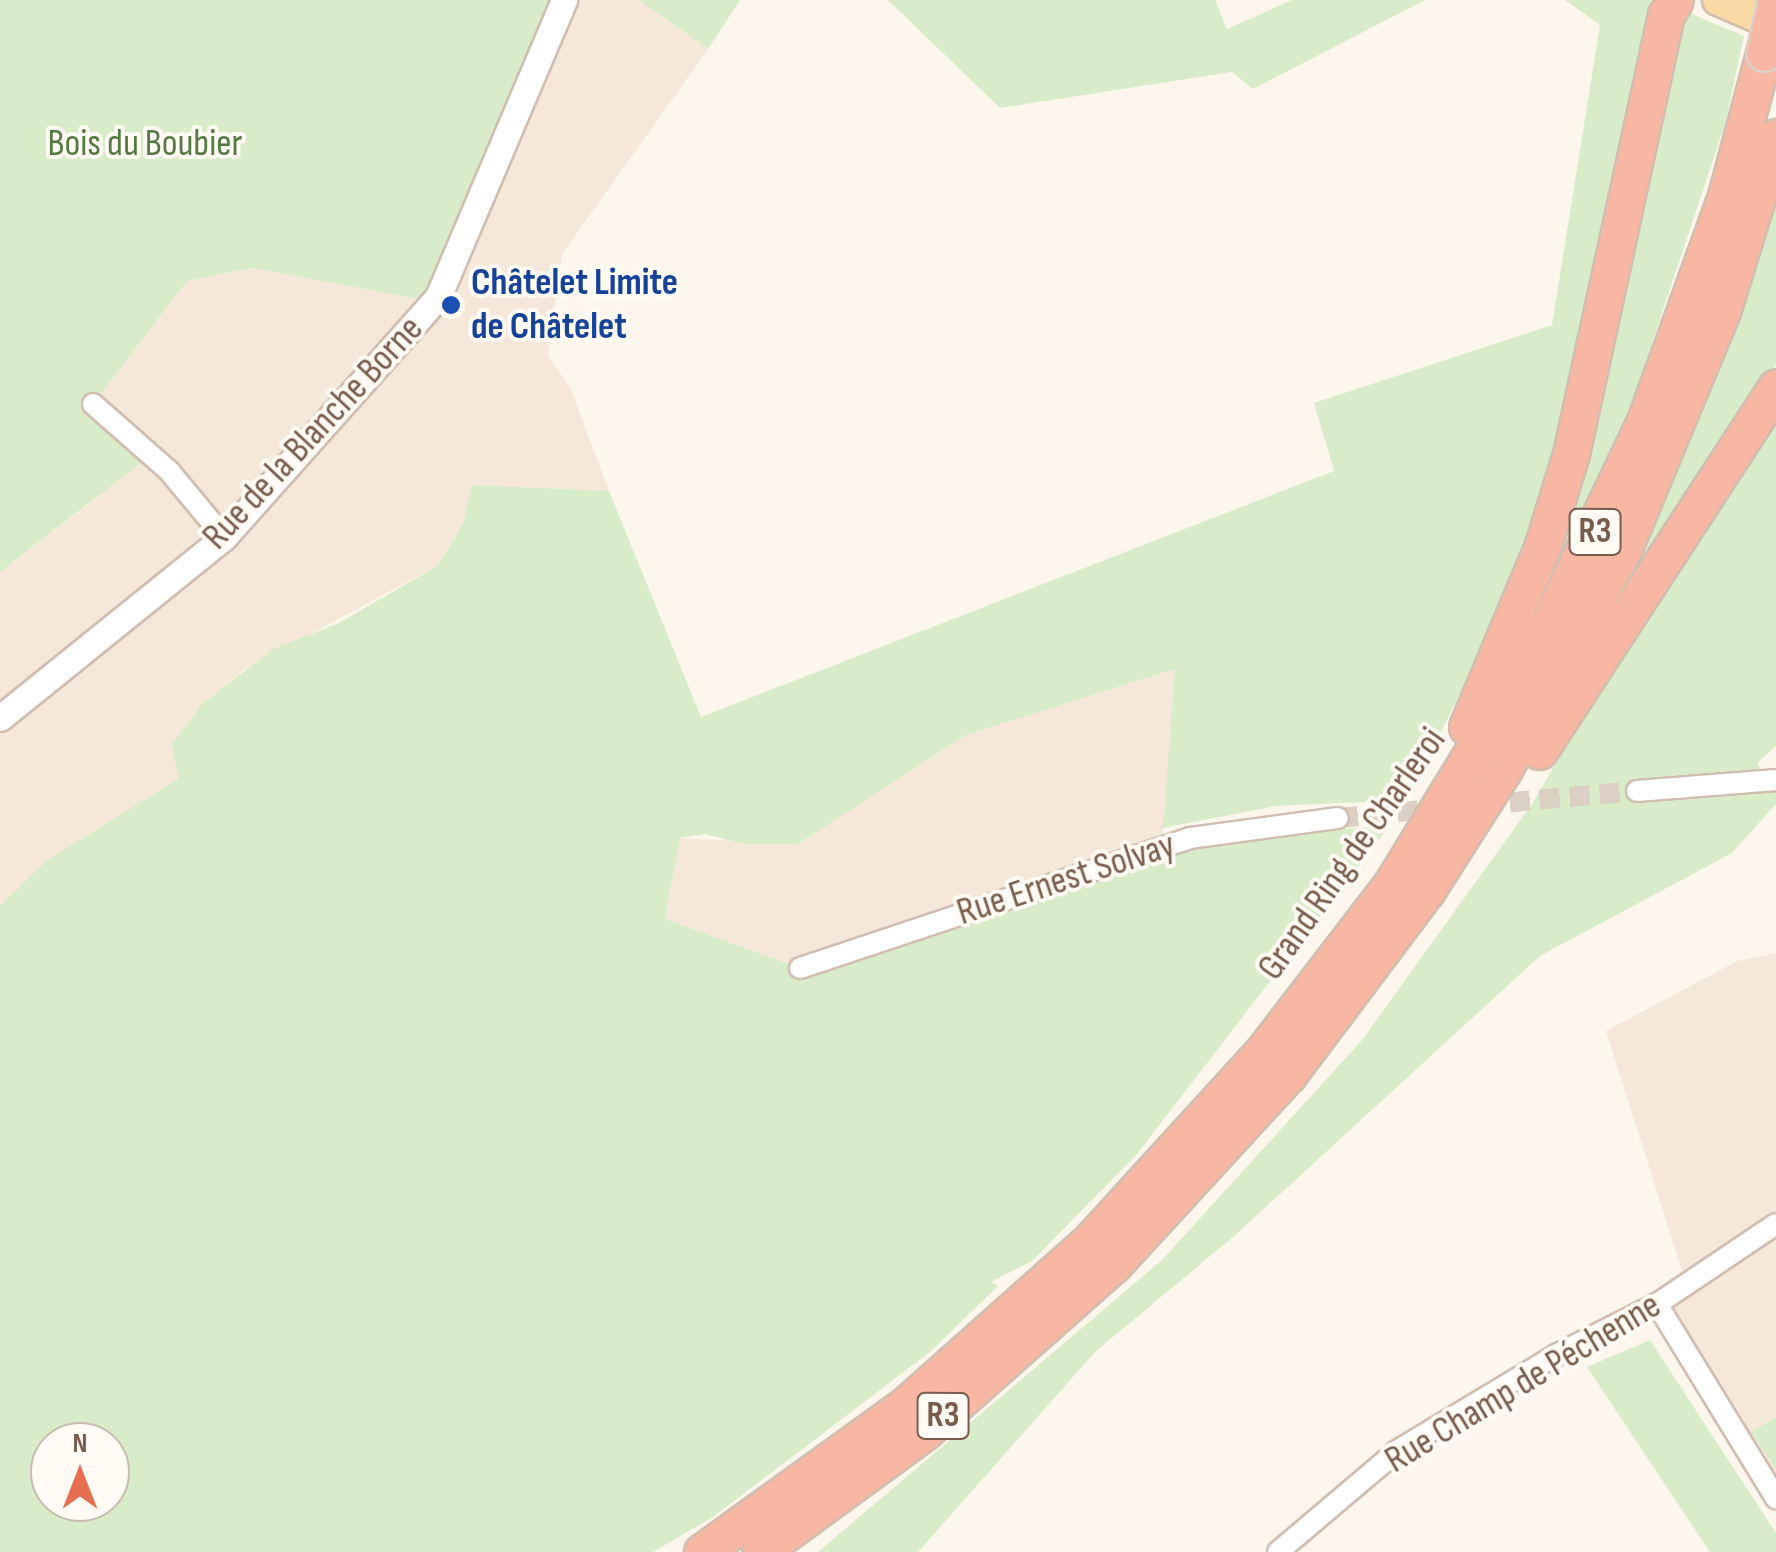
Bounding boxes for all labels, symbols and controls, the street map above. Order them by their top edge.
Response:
park label: Bois du Boubier [48,121,242,167]
place label: Châtelet Limite de Châtelet [471,260,678,350]
marker: Châtelet Limite de Châtelet [440,294,462,316]
street label: Rue de la Blanche Borne [193,307,433,559]
road number: R3 [1568,502,1622,562]
street label: Grand Ring de Charleroi [1248,719,1456,989]
street label: Rue Ernest Solvay [951,822,1181,936]
street label: Rue Champ de Péchenne [1377,1283,1669,1483]
road number: R3 [916,1386,970,1446]
north arrow [30,1422,130,1522]
text: N [73,1427,87,1460]

